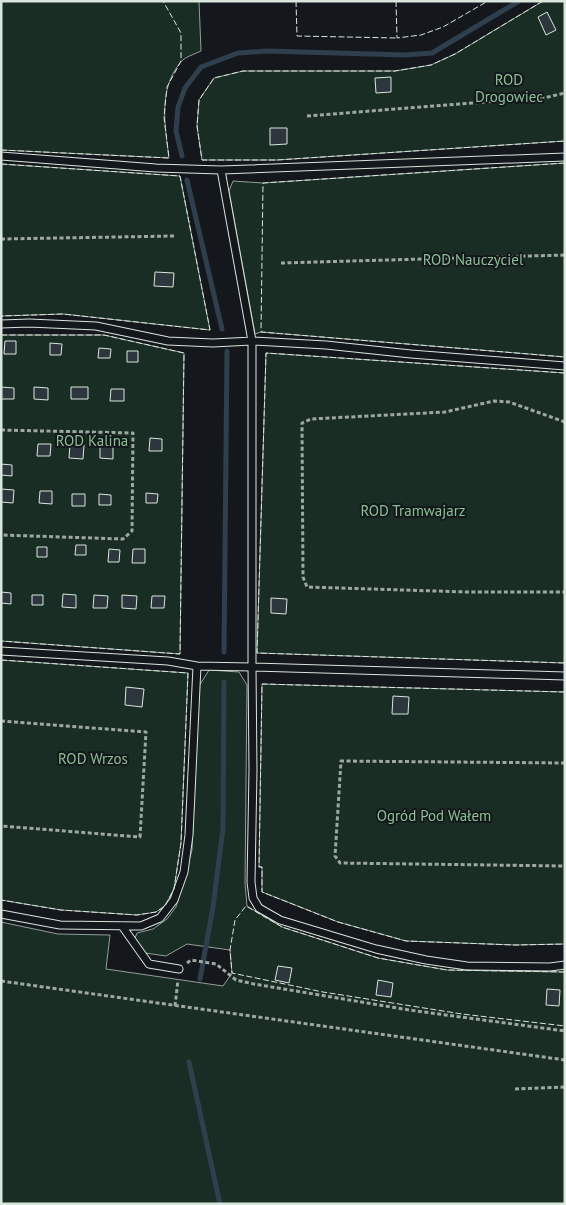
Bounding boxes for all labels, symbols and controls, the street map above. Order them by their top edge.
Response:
park label: ROD Drogowiec [475,70,543,106]
park label: ROD Nauczyciel [423,250,524,269]
park label: ROD Kalina [56,431,128,450]
park label: ROD Tramwajarz [360,501,466,520]
park label: ROD Wrzos [58,749,128,768]
park label: Ogród Pod Wałem [377,806,491,825]

